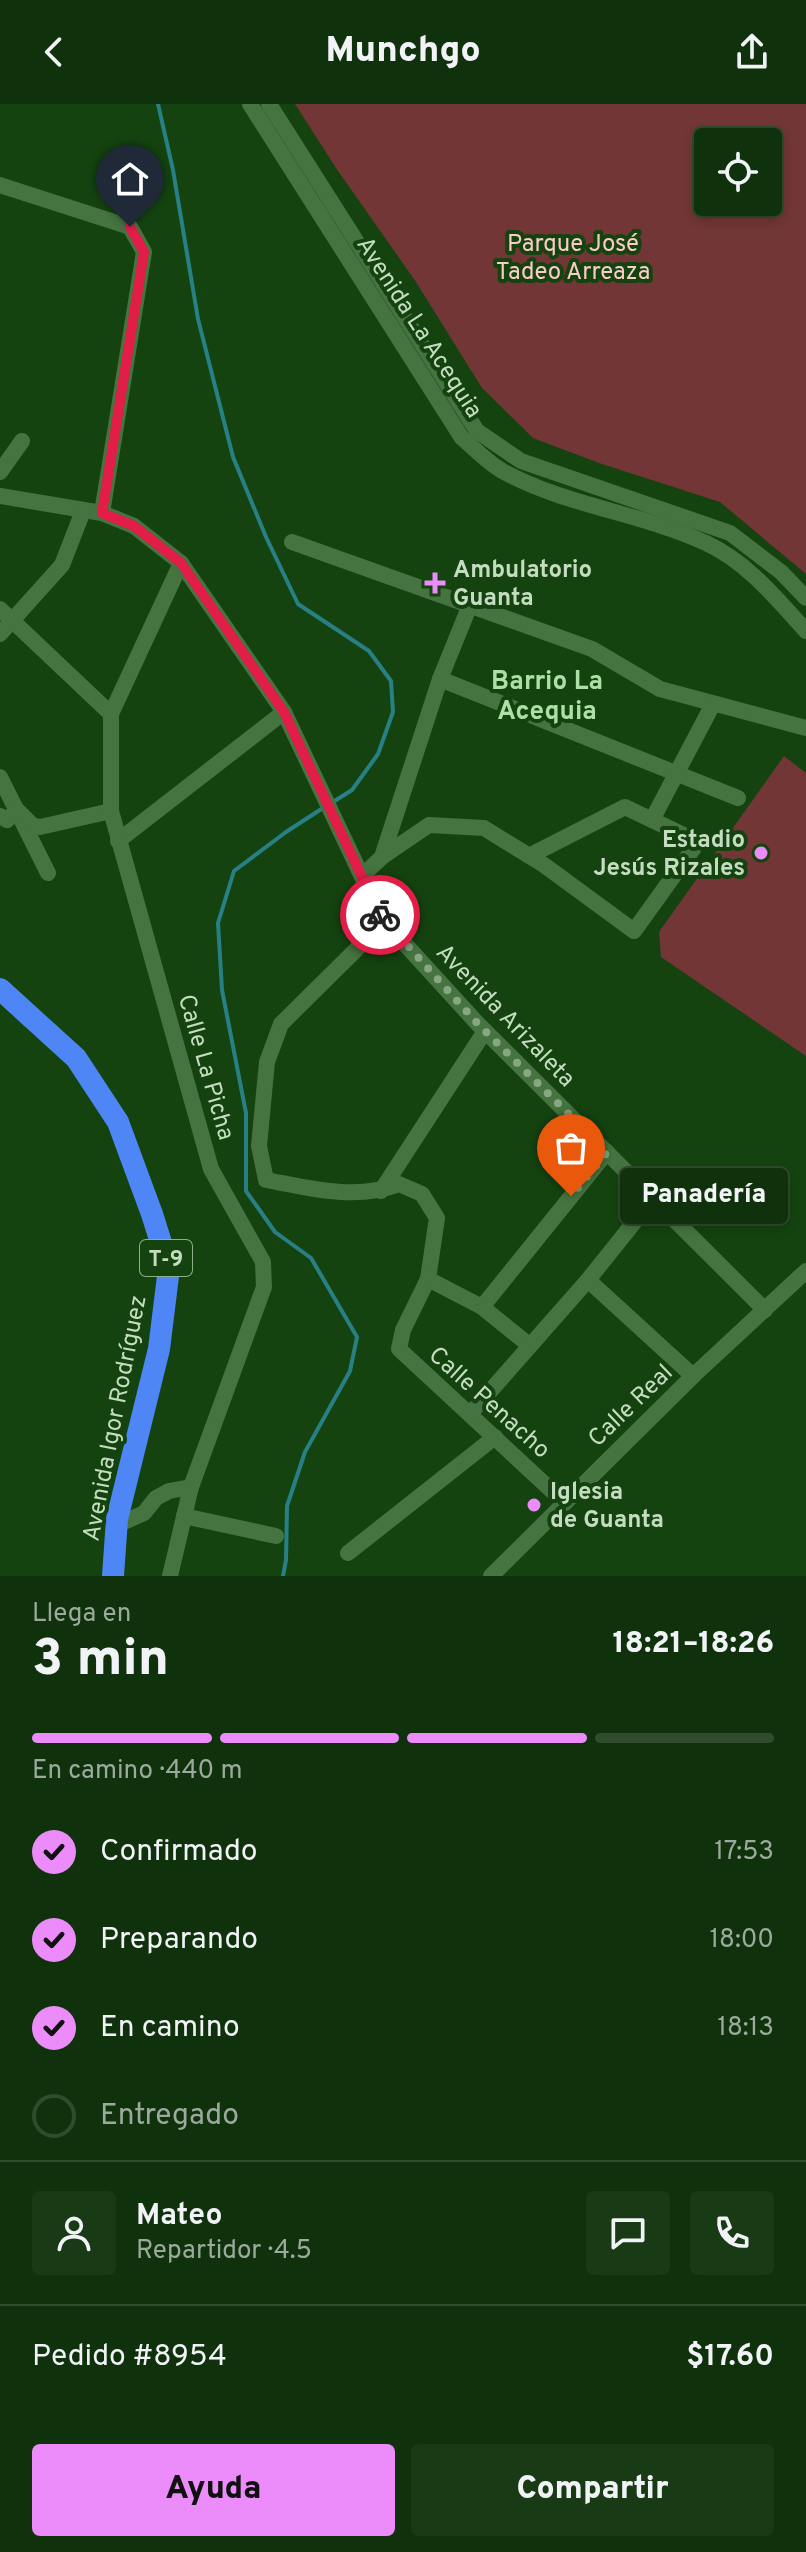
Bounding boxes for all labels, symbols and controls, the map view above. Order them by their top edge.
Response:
text: Munchgo [325,29,481,75]
icon: back [32,30,76,74]
icon: share [730,30,774,74]
map controls [694,128,782,216]
button: locate [694,128,782,216]
pin [96,145,164,227]
icon: home [108,157,152,201]
park label: Parque José Tadeo Arreaza [496,230,650,288]
street label: Avenida La Acequia [349,232,488,424]
place label: Ambulatorio Guanta [453,556,592,614]
marker: Ambulatorio Guanta [424,572,446,594]
district label: Barrio La Acequia [491,666,603,729]
place label: Estadio Jesús Rizales [593,826,745,884]
marker: Estadio Jesús Rizales [752,844,770,862]
courier [340,875,420,955]
icon: bike [358,893,402,937]
street label: Avenida Arizaleta [429,938,581,1094]
street label: Calle La Picha [170,991,240,1144]
pin [537,1114,605,1196]
icon: bag [549,1126,593,1170]
callout: Panadería [619,1168,787,1224]
text: Panadería [642,1179,766,1212]
road number: T-9 [140,1240,192,1276]
street label: Avenida Igor Rodríguez [77,1293,155,1544]
street label: Calle Penacho [422,1341,556,1466]
street label: Calle Real [583,1359,680,1454]
place label: Iglesia de Guanta [550,1478,664,1536]
marker: Iglesia de Guanta [525,1496,543,1514]
text: Llega en [32,1598,131,1631]
text: 18:21–18:26 [613,1626,774,1663]
text: 3 min [32,1628,169,1694]
text: En camino · 440 m [32,1755,242,1788]
icon: check [32,1830,76,1874]
text: Confirmado [100,1834,258,1871]
text: 17:53 [714,1836,774,1869]
icon: check [32,1918,76,1962]
text: Preparando [100,1922,258,1959]
text: 18:00 [709,1924,774,1957]
icon: check [32,2006,76,2050]
text: En camino [100,2010,240,2047]
text: 18:13 [717,2012,774,2045]
text: Entregado [100,2098,239,2135]
button: person [32,2191,116,2275]
button: chat [586,2191,670,2275]
button: phone [690,2191,774,2275]
text: Mateo [136,2198,222,2235]
text: Repartidor · 4.5 [136,2235,312,2268]
text: Pedido #8954 [32,2339,227,2376]
text: $17.60 [686,2339,774,2376]
button: Ayuda [32,2444,395,2536]
button: Compartir [411,2444,774,2536]

